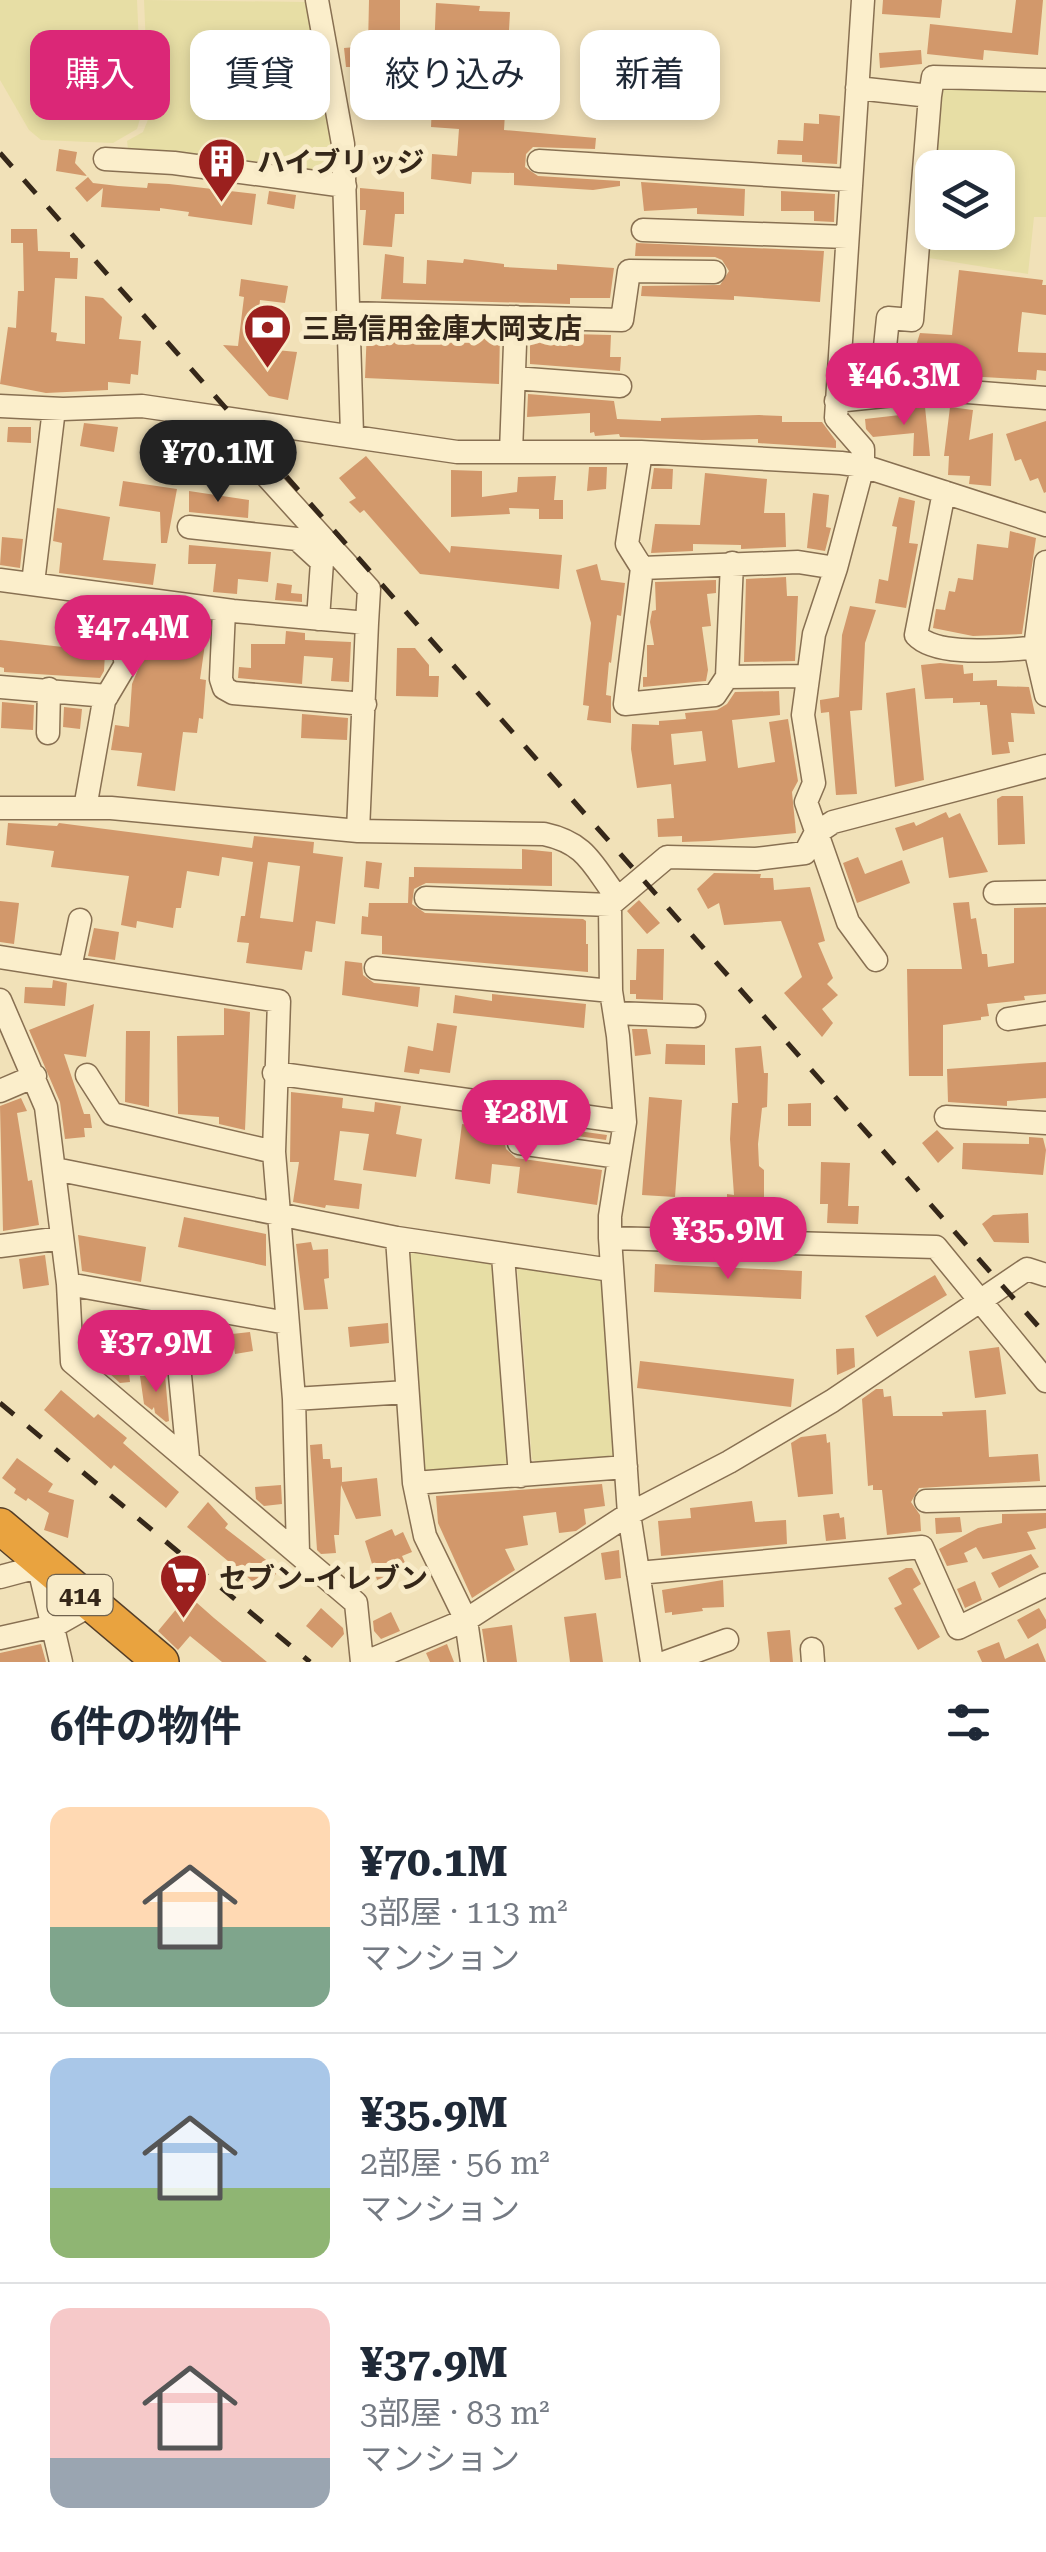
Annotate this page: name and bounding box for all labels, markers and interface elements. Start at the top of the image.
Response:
chip: 購入 [30,30,170,120]
chip: 賃貸 [190,30,330,120]
chip: 絞り込み [350,30,560,120]
chip: 新着 [580,30,720,120]
building icon: ハイブリッジ [196,136,248,204]
place label: ハイブリッジ [257,146,424,179]
map controls [915,150,1015,250]
button: layers [915,150,1015,250]
bank icon: 三島信用金庫大岡支店 [241,302,293,370]
place label: 三島信用金庫大岡支店 [302,312,582,345]
pin: ¥46.3M [823,343,985,428]
text: ¥46.3M [848,356,960,394]
pin: ¥70.1M [137,420,299,505]
text: ¥70.1M [162,433,274,471]
pin: ¥47.4M [52,595,214,680]
text: ¥47.4M [77,608,189,646]
pin: ¥28M [467,1080,585,1165]
text: ¥28M [484,1093,568,1131]
pin: ¥35.9M [647,1197,809,1282]
text: ¥35.9M [672,1210,784,1248]
pin: ¥37.9M [75,1310,237,1395]
text: ¥37.9M [100,1323,212,1361]
supermarket icon: セブン-イレブン [158,1552,210,1620]
place label: セブン-イレブン [219,1562,428,1595]
road number: 414 [48,1575,112,1615]
icon: filters [941,1695,996,1750]
text: 6件の物件 [50,1702,242,1751]
text: ¥70.1M [360,1837,508,1886]
icon: home [130,1847,250,1967]
text: 3部屋 · 113 m² [360,1893,568,1931]
text: マンション [360,1939,520,1977]
text: ¥35.9M [360,2088,508,2137]
icon: home [130,2098,250,2218]
text: 2部屋 · 56 m² [360,2144,550,2182]
text: マンション [360,2190,520,2228]
text: ¥37.9M [360,2338,508,2387]
icon: home [130,2348,250,2468]
text: 3部屋 · 83 m² [360,2394,550,2432]
text: マンション [360,2440,520,2478]

